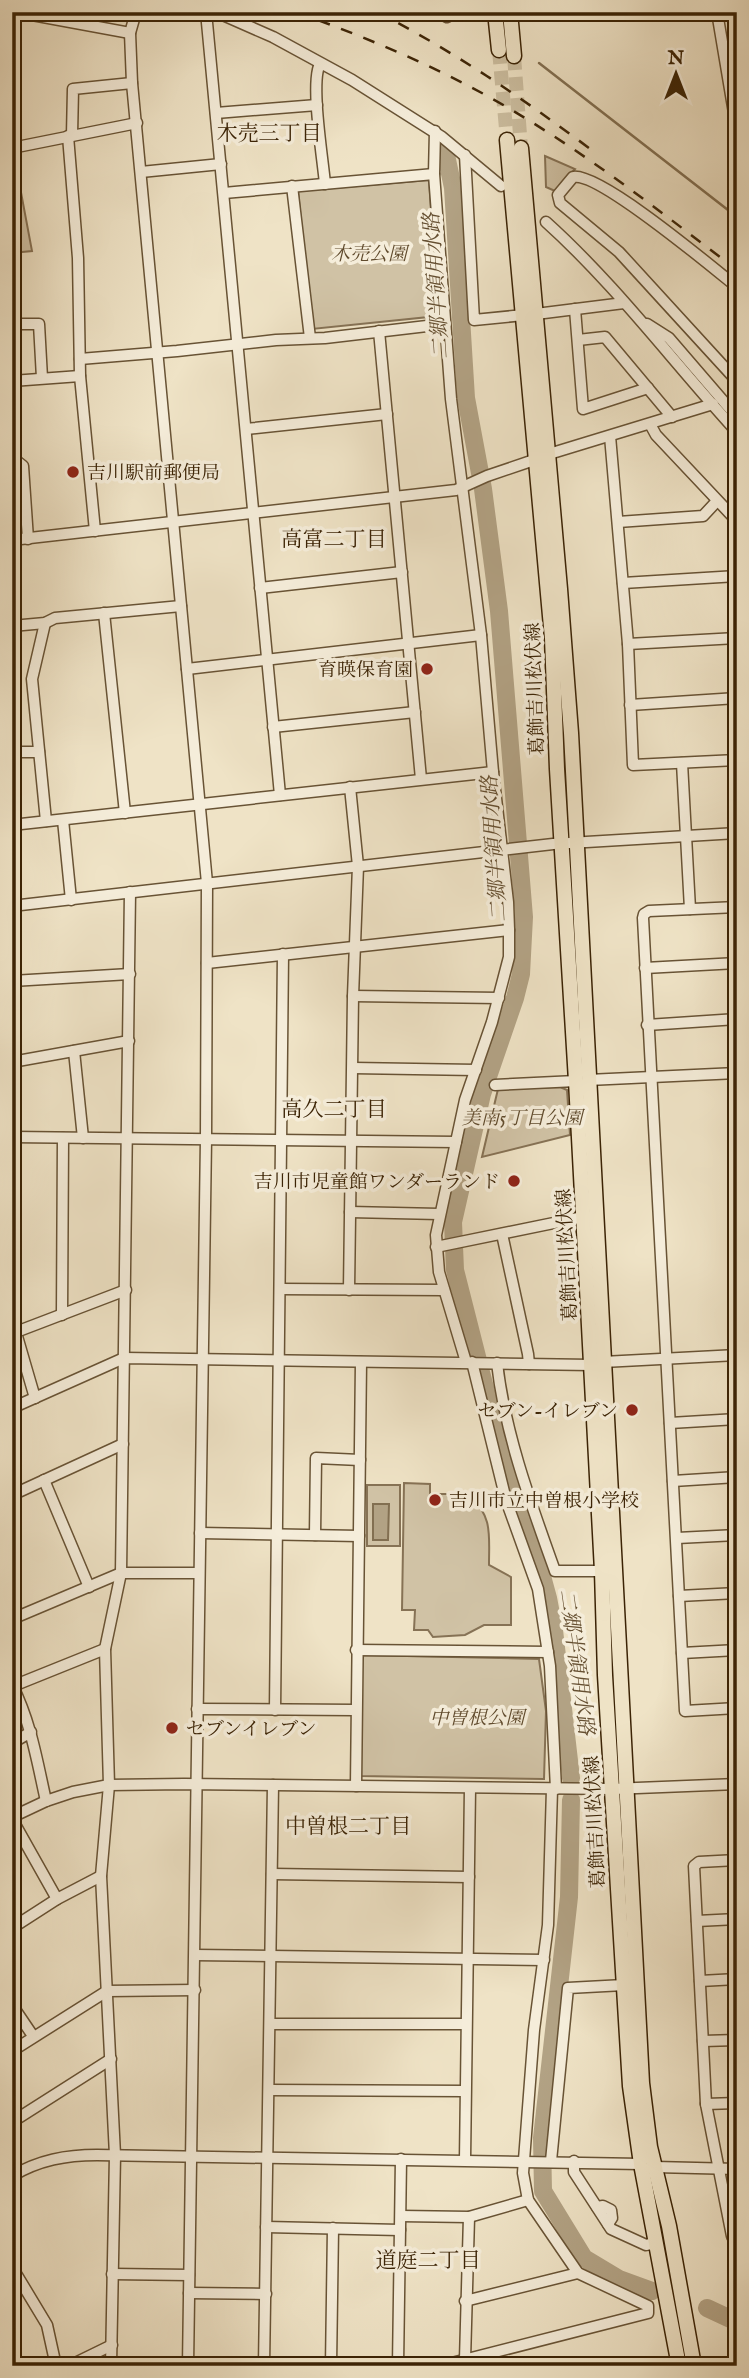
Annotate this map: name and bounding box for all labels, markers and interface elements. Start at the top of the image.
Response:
north arrow [640,38,710,108]
text: N [667,47,685,71]
district label: 木売三丁目 [217,121,322,148]
water label: 二郷半領用水路 [419,210,456,360]
park label: 木売公園 [331,243,410,267]
place label: 吉川駅前郵便局 [87,462,220,486]
marker: 吉川駅前郵便局 [65,464,81,480]
district label: 高富二丁目 [282,527,387,554]
street label: 葛飾吉川松伏線 [522,622,550,756]
place label: 育暎保育園 [318,659,413,683]
marker: 育暎保育園 [419,661,435,677]
water label: 二郷半領用水路 [477,773,514,923]
district label: 高久二丁目 [282,1097,387,1124]
park label: 美南5丁目公園 [462,1107,585,1131]
place label: 吉川市児童館ワンダーランド [254,1171,500,1195]
marker: 吉川市児童館ワンダーランド [506,1173,522,1189]
street label: 葛飾吉川松伏線 [553,1188,583,1322]
place label: セブン-イレブン [478,1400,618,1424]
marker: セブン-イレブン [624,1402,640,1418]
place label: 吉川市立中曽根小学校 [449,1490,639,1514]
marker: 吉川市立中曽根小学校 [427,1492,443,1508]
water label: 二郷半領用水路 [552,1588,599,1739]
park label: 中曽根公園 [429,1707,527,1731]
place label: セブンイレブン [186,1718,317,1742]
marker: セブンイレブン [164,1720,180,1736]
street label: 葛飾吉川松伏線 [581,1755,611,1889]
district label: 中曽根二丁目 [285,1814,411,1841]
district label: 道庭二丁目 [376,2248,481,2275]

